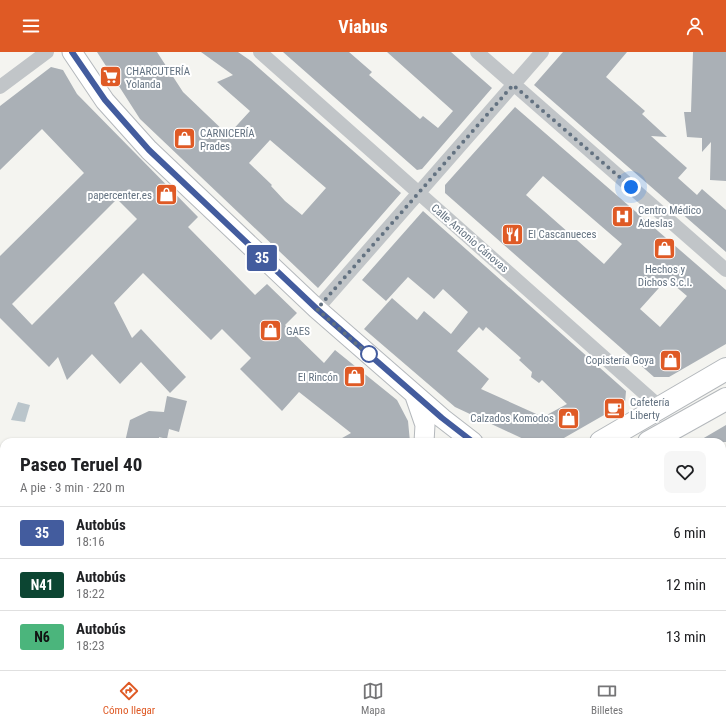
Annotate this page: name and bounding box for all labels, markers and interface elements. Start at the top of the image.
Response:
icon: menu [20,15,42,37]
icon: person [684,15,706,37]
text: Viabus [338,16,388,37]
supermarket icon: CHARCUTERÍA Yolanda [97,64,123,90]
place label: CHARCUTERÍA Yolanda [126,65,191,91]
shop icon: CARNICERÍA Prades [171,126,197,152]
place label: CARNICERÍA Prades [200,127,255,153]
your location [621,177,641,197]
shop icon: papercenter.es [154,182,180,208]
place label: papercenter.es [88,189,152,202]
street label: Calle Antonio Cánovas [429,201,511,275]
hospital icon: Centro Médico Adeslas [609,203,635,229]
place label: Centro Médico Adeslas [638,204,702,230]
restaurant icon: El Cascanueces [499,221,525,247]
place label: El Cascanueces [528,228,596,241]
shop icon: Hechos y Dichos S.c.l. [652,236,678,262]
line badge: 35 [244,245,280,271]
text: 35 [255,250,269,266]
place label: Hechos y Dichos S.c.l. [638,263,692,289]
shop icon: GAES [258,318,284,344]
place label: GAES [286,325,310,338]
unlabelled marker [360,345,378,363]
shop icon: Copistería Goya [657,347,683,373]
place label: Copistería Goya [585,354,654,367]
shop icon: El Rincón [341,364,367,390]
place label: El Rincón [298,371,338,384]
cafe icon: Cafetería Liberty [601,395,627,421]
place label: Cafetería Liberty [630,396,670,422]
shop icon: Calzados Komodos [556,405,582,431]
place label: Calzados Komodos [470,412,554,425]
button: heart [664,451,706,493]
text: Paseo Teruel 40 [20,453,142,476]
text: A pie · 3 min · 220 m [20,480,125,495]
text: Autobús [76,516,126,534]
text: 6 min [673,524,706,542]
text: 35 [35,525,49,541]
text: 18:16 [76,534,105,549]
text: Autobús [76,568,126,586]
text: 12 min [666,576,706,594]
text: N41 [31,577,53,593]
text: 18:22 [76,586,105,601]
text: Autobús [76,620,126,638]
text: 13 min [666,628,706,646]
text: N6 [34,629,50,645]
text: 18:23 [76,638,105,653]
tab: Cómo llegar [103,680,155,717]
tab: Mapa [361,680,385,717]
tab: Billetes [591,680,623,717]

